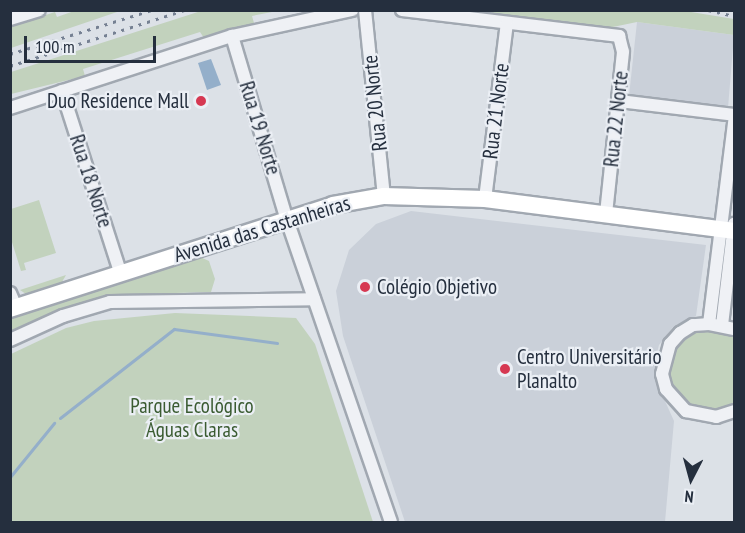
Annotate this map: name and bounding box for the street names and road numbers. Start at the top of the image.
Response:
street label: Rua 20 Norte [357,54,393,152]
street label: Rua 21 Norte [478,62,514,160]
street label: Rua 22 Norte [598,70,634,168]
street label: Rua 19 Norte [234,78,286,178]
street label: Rua 18 Norte [64,131,118,231]
street label: Avenida das Castanheiras [171,190,353,268]

